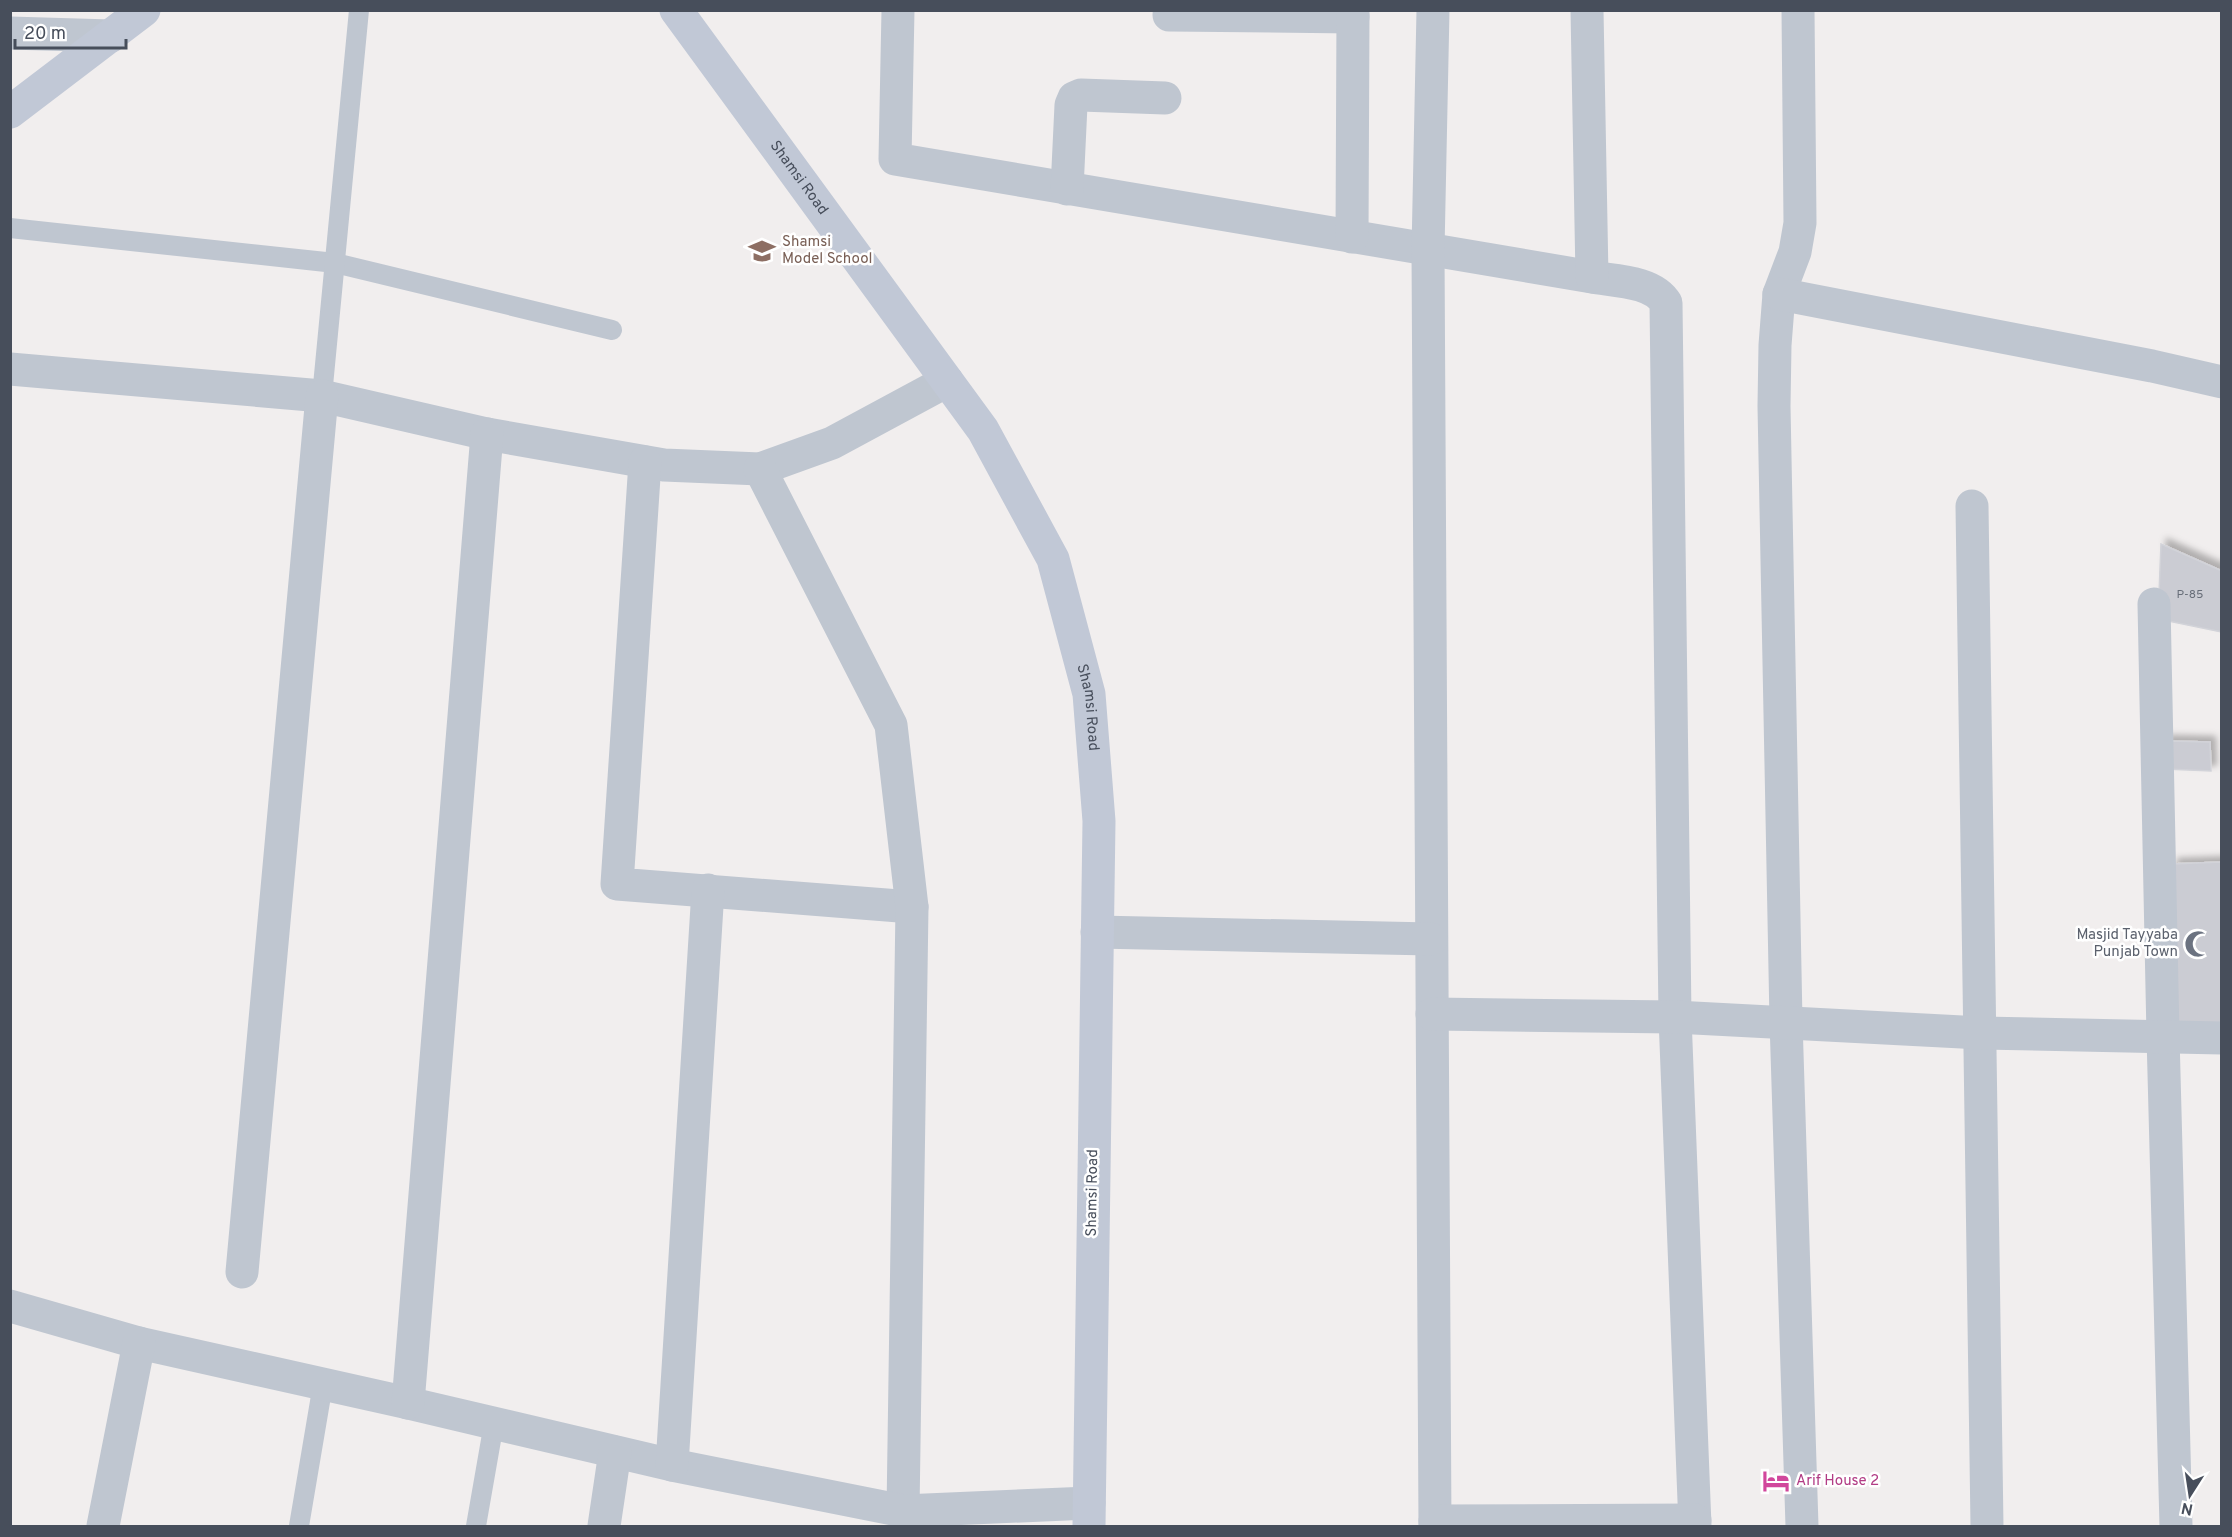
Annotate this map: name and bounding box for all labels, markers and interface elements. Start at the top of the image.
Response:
scale bar [15,12,126,50]
text: 20 m [24,23,66,46]
street label: Shamsi Road [765,137,832,219]
place label: Shamsi Model School [782,233,872,269]
school or university icon: Shamsi Model School [747,236,777,266]
house number: P-85 [2176,587,2204,603]
street label: Shamsi Road [1072,662,1103,752]
place label: Masjid Tayyaba Punjab Town [2076,926,2178,962]
mosque icon: Masjid Tayyaba Punjab Town [2183,929,2213,959]
street label: Shamsi Road [1083,1149,1103,1237]
north arrow [2160,1465,2220,1525]
hotel icon: Arif House 2 [1761,1466,1791,1496]
place label: Arif House 2 [1796,1472,1879,1491]
text: N [2180,1497,2195,1519]

